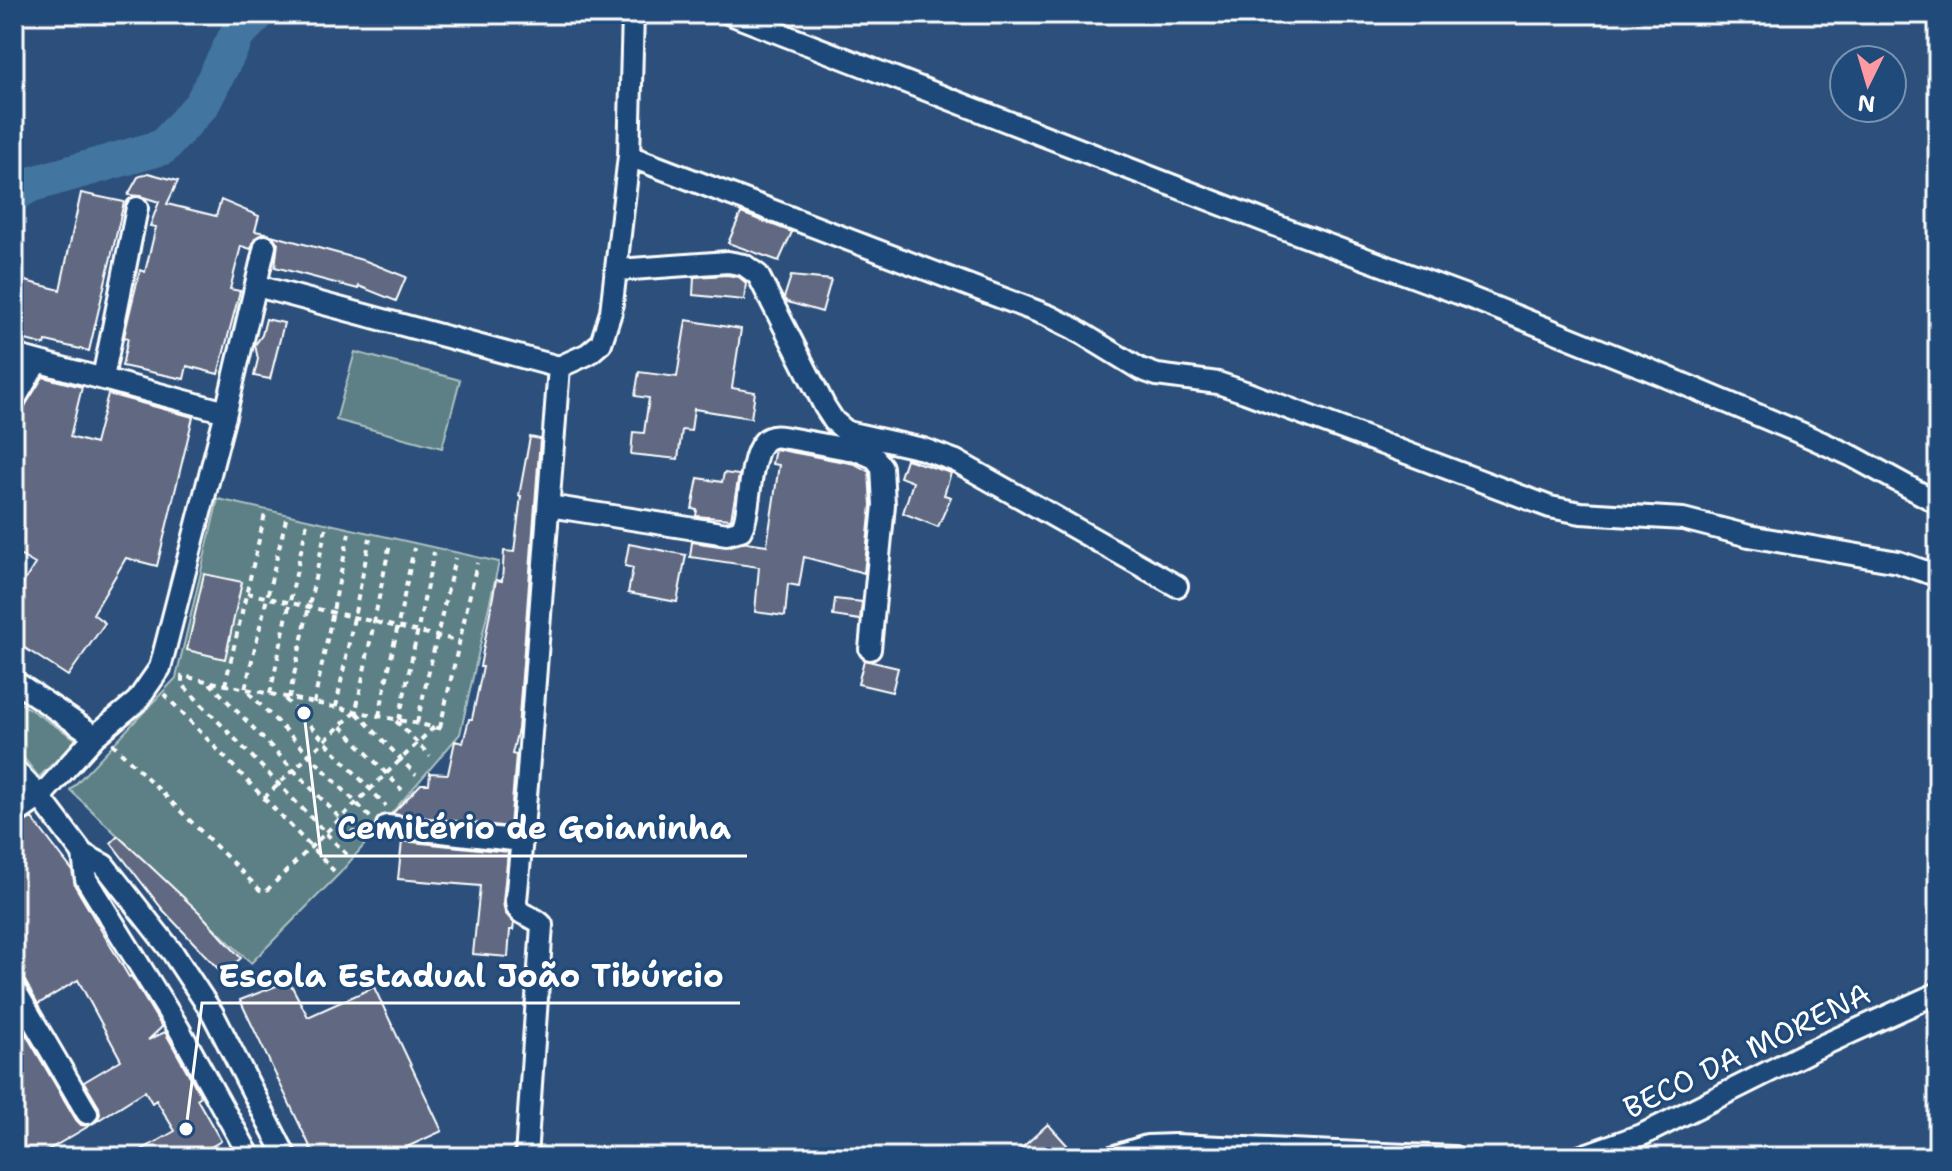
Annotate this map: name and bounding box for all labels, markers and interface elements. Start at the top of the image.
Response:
north arrow [1828,44,1908,124]
text: N [1856,88,1876,119]
callout: Cemitério de Goianinha [321,800,747,856]
text: Cemitério de Goianinha [337,806,731,849]
callout: Escola Estadual João Tibúrcio [202,947,740,1003]
text: Escola Estadual João Tibúrcio [218,954,724,997]
street label: BECO DA MORENA [1616,973,1877,1128]

